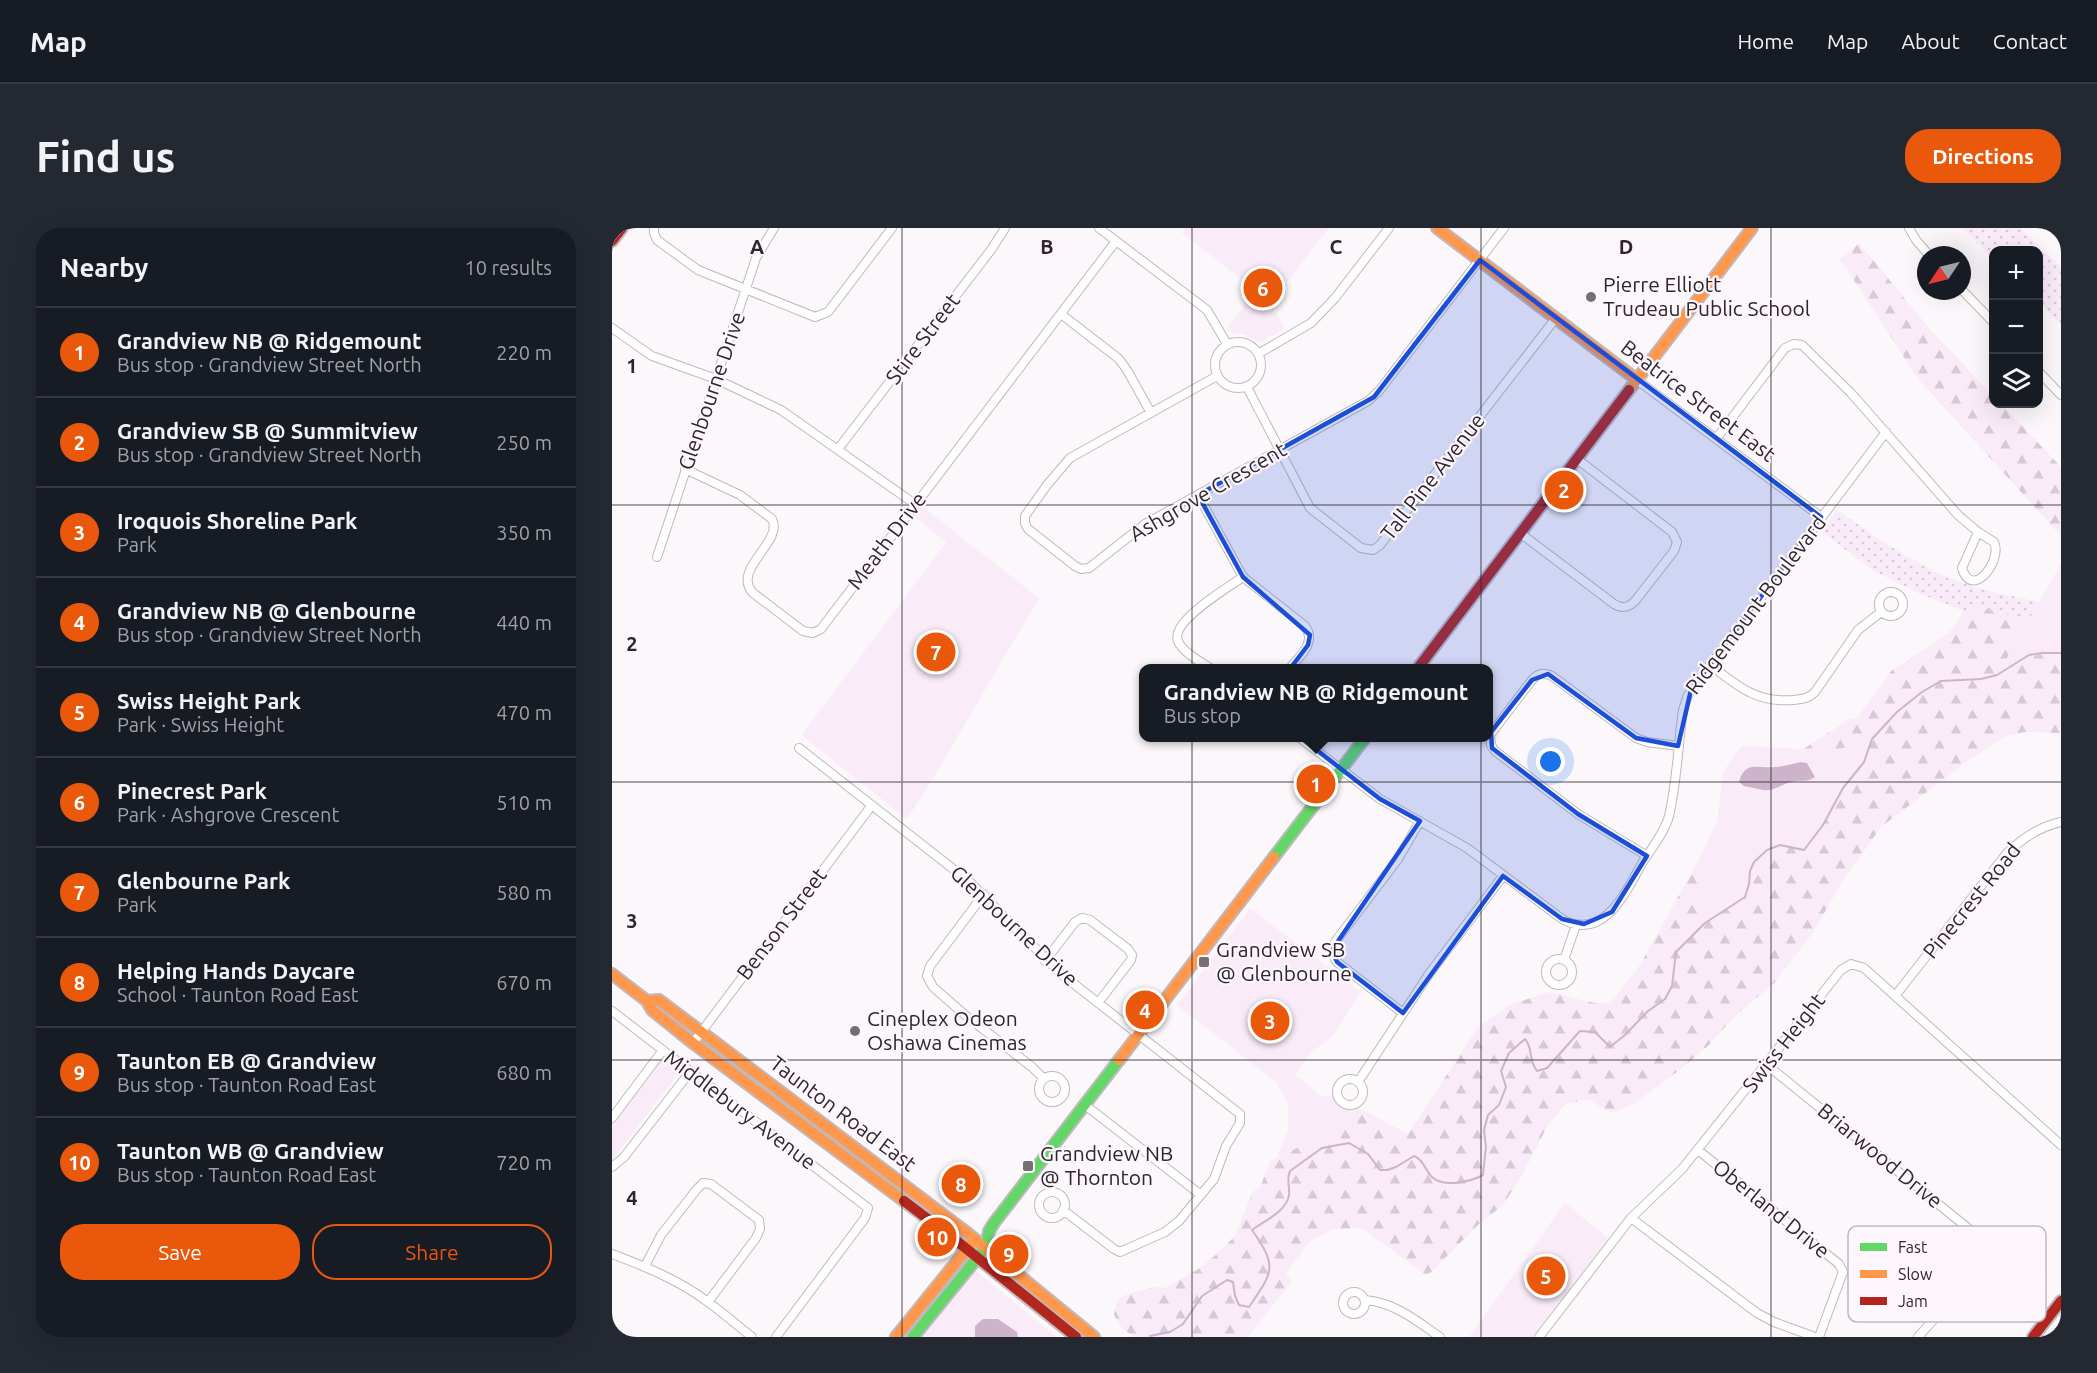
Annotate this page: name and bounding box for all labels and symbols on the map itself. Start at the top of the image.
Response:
text: A [750,235,764,258]
text: B [1040,235,1054,258]
text: C [1330,235,1343,258]
text: D [1619,235,1633,258]
north arrow [1917,246,1971,300]
pin: 6 [1244,266,1282,310]
place label: Pierre Elliott Trudeau Public School [1603,272,1810,320]
street label: Stire Street [880,288,964,388]
marker: Pierre Elliott Trudeau Public School [1584,290,1598,304]
street label: Glenbourne Drive [673,308,749,473]
street label: Beatrice Street East [1617,334,1780,466]
text: 1 [626,354,638,377]
street label: Tall Pine Avenue [1375,408,1489,545]
street label: Ashgrove Crescent [1125,437,1290,546]
pin: 2 [1544,468,1584,512]
street label: Meath Drive [842,487,930,594]
street label: Ridgemount Boulevard [1680,510,1830,698]
pin: 7 [916,630,956,674]
text: 2 [626,632,638,655]
your location [1536,747,1565,776]
pin: 1 [1296,762,1336,806]
street label: Pinecrest Road [1917,838,2025,963]
street label: Glenbourne Drive [946,860,1083,991]
street label: Benson Street [731,863,831,984]
text: 3 [626,909,638,932]
place label: Grandview SB @ Glenbourne [1216,937,1352,985]
marker: Grandview SB @ Glenbourne [1197,955,1211,969]
pin: 4 [1126,988,1164,1032]
street label: Swiss Height [1737,988,1829,1097]
pin: 3 [1250,998,1290,1044]
place label: Cineplex Odeon Oshawa Cinemas [867,1006,1027,1054]
marker: Cineplex Odeon Oshawa Cinemas [848,1024,862,1038]
street label: Middlebury Avenue [660,1044,821,1174]
street label: Taunton Road East [766,1051,921,1176]
street label: Briarwood Drive [1814,1098,1948,1213]
place label: Grandview NB @ Thornton [1040,1141,1173,1189]
street label: Oberland Drive [1708,1154,1835,1263]
marker: Grandview NB @ Thornton [1021,1159,1035,1173]
pin: 8 [942,1162,980,1206]
text: 4 [626,1186,638,1209]
pin: 10 [918,1214,956,1260]
legend [1848,1226,2046,1322]
pin: 9 [990,1232,1028,1276]
text: Fast [1898,1238,1928,1256]
pin: 5 [1526,1254,1566,1298]
text: Slow [1898,1265,1933,1283]
text: Jam [1898,1292,1928,1310]

